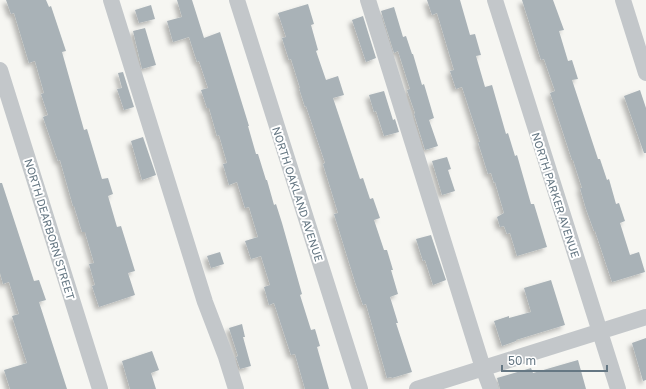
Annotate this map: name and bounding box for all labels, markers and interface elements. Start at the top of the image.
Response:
street label: NORTH OAKLAND AVENUE [270,125,326,263]
street label: NORTH PARKER AVENUE [530,131,583,260]
street label: NORTH DEARBORN STREET [22,157,78,301]
scale bar [502,347,607,373]
text: 50 m [508,353,536,368]

